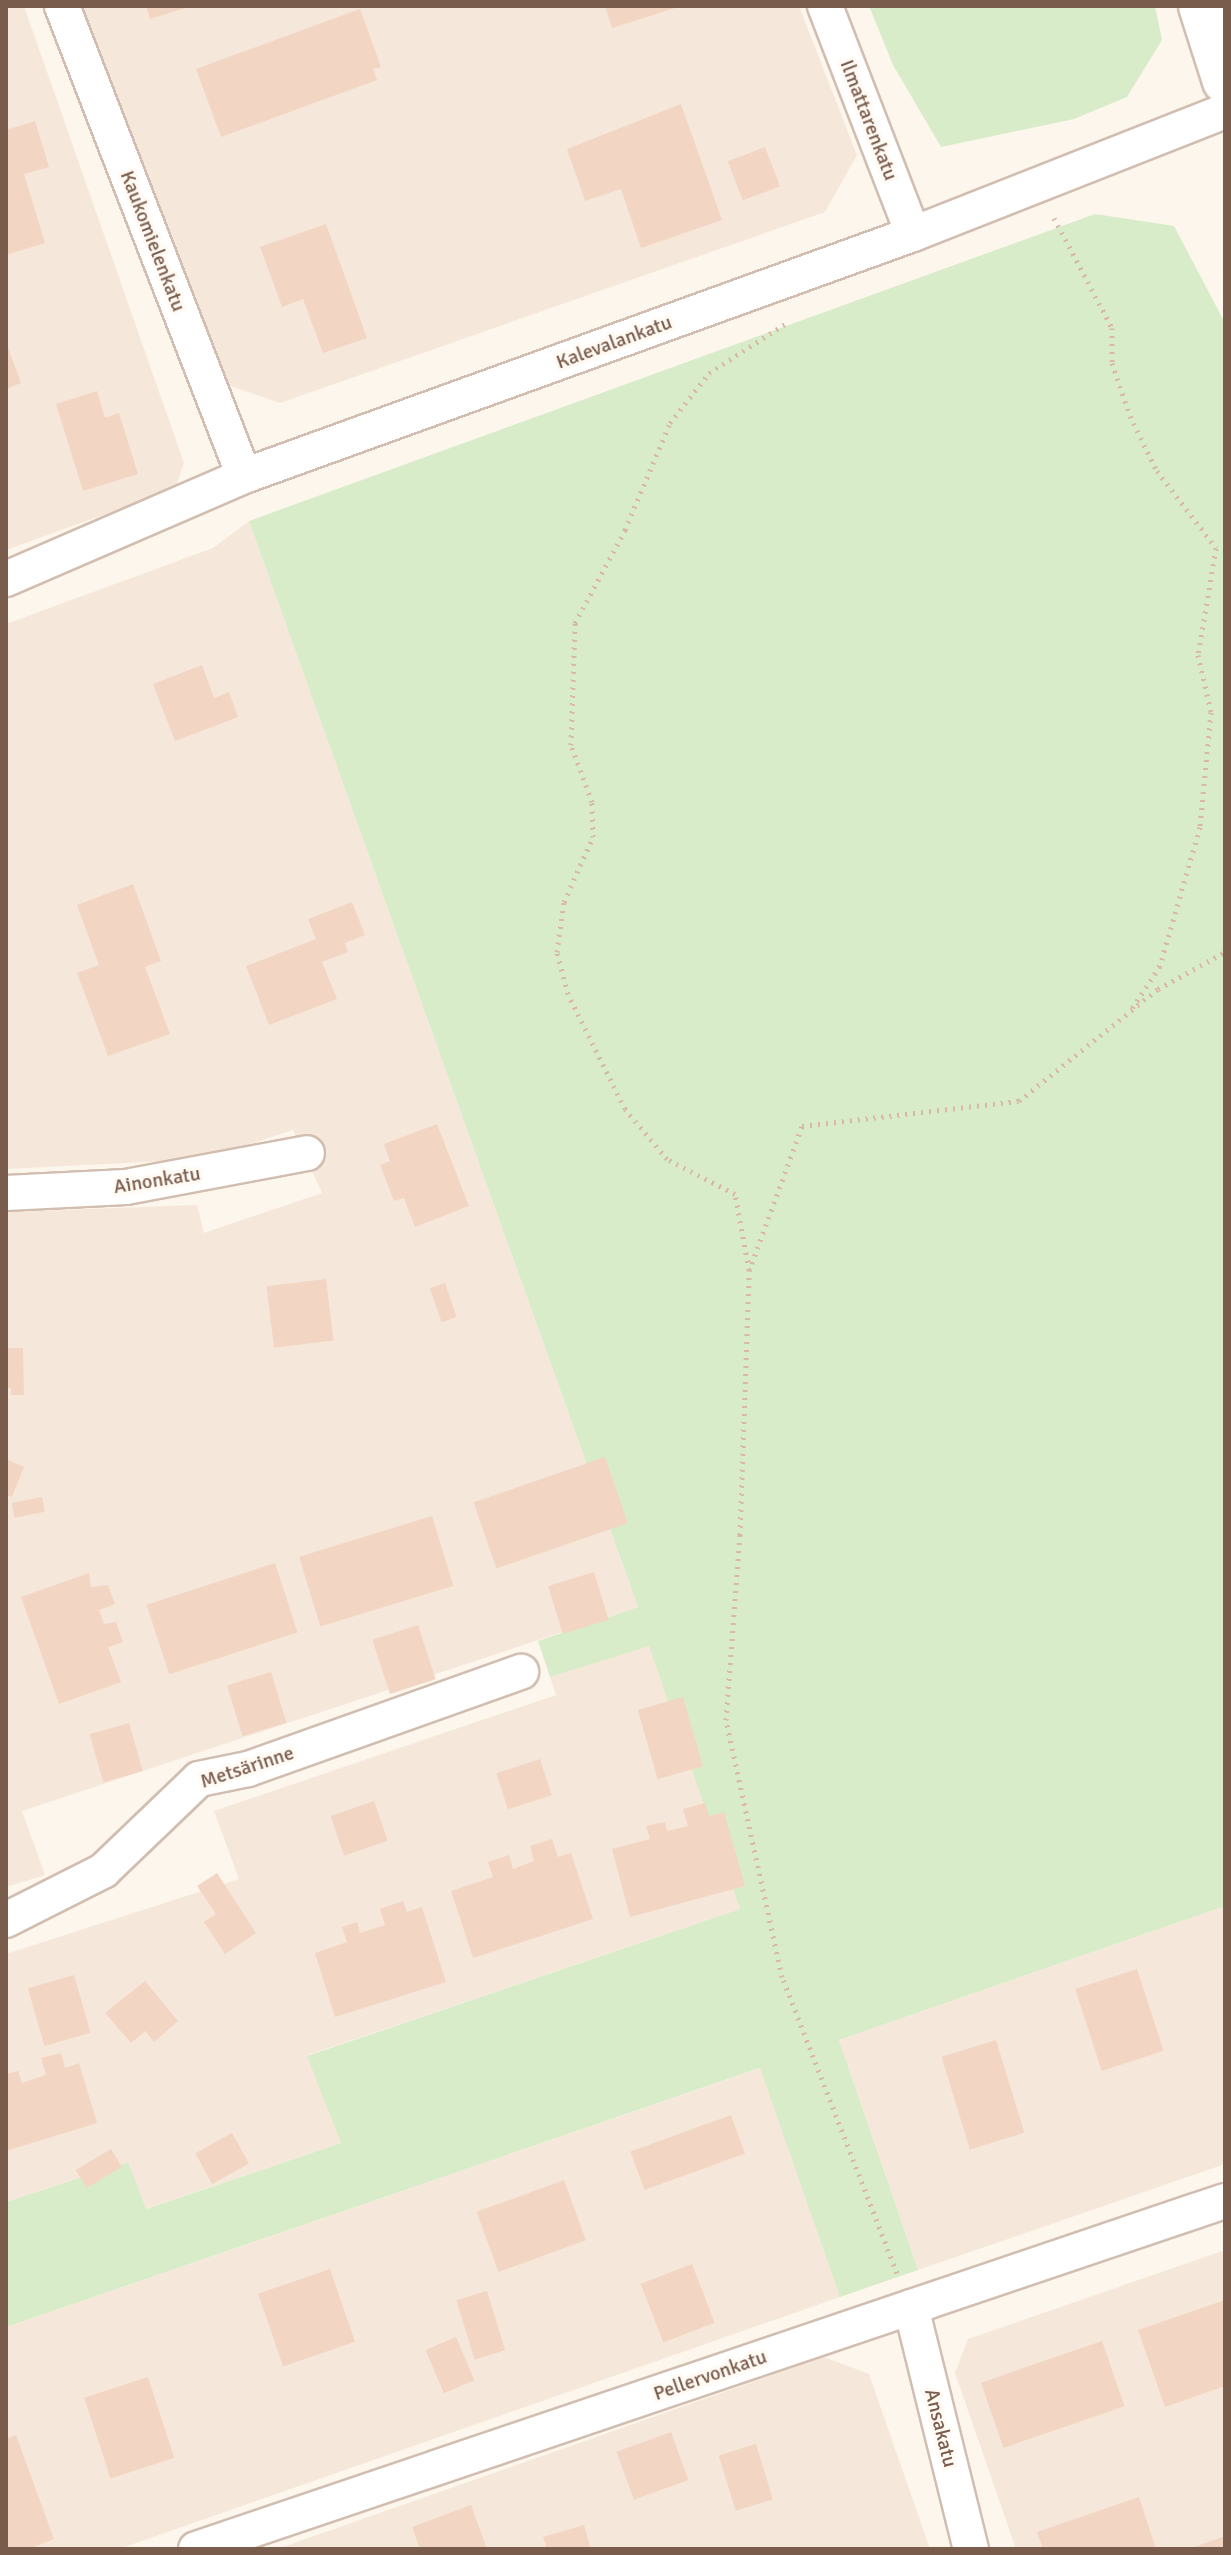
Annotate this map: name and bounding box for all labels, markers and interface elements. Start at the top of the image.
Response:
street label: Ilmattarenkatu [835,56,903,184]
street label: Kaukomielenkatu [115,167,191,315]
street label: Kalevalankatu [553,310,675,374]
street label: Ainonkatu [112,1161,202,1199]
street label: Metsärinne [197,1741,297,1793]
street label: Pellervonkatu [650,2344,770,2406]
street label: Ansakatu [920,2386,962,2470]

